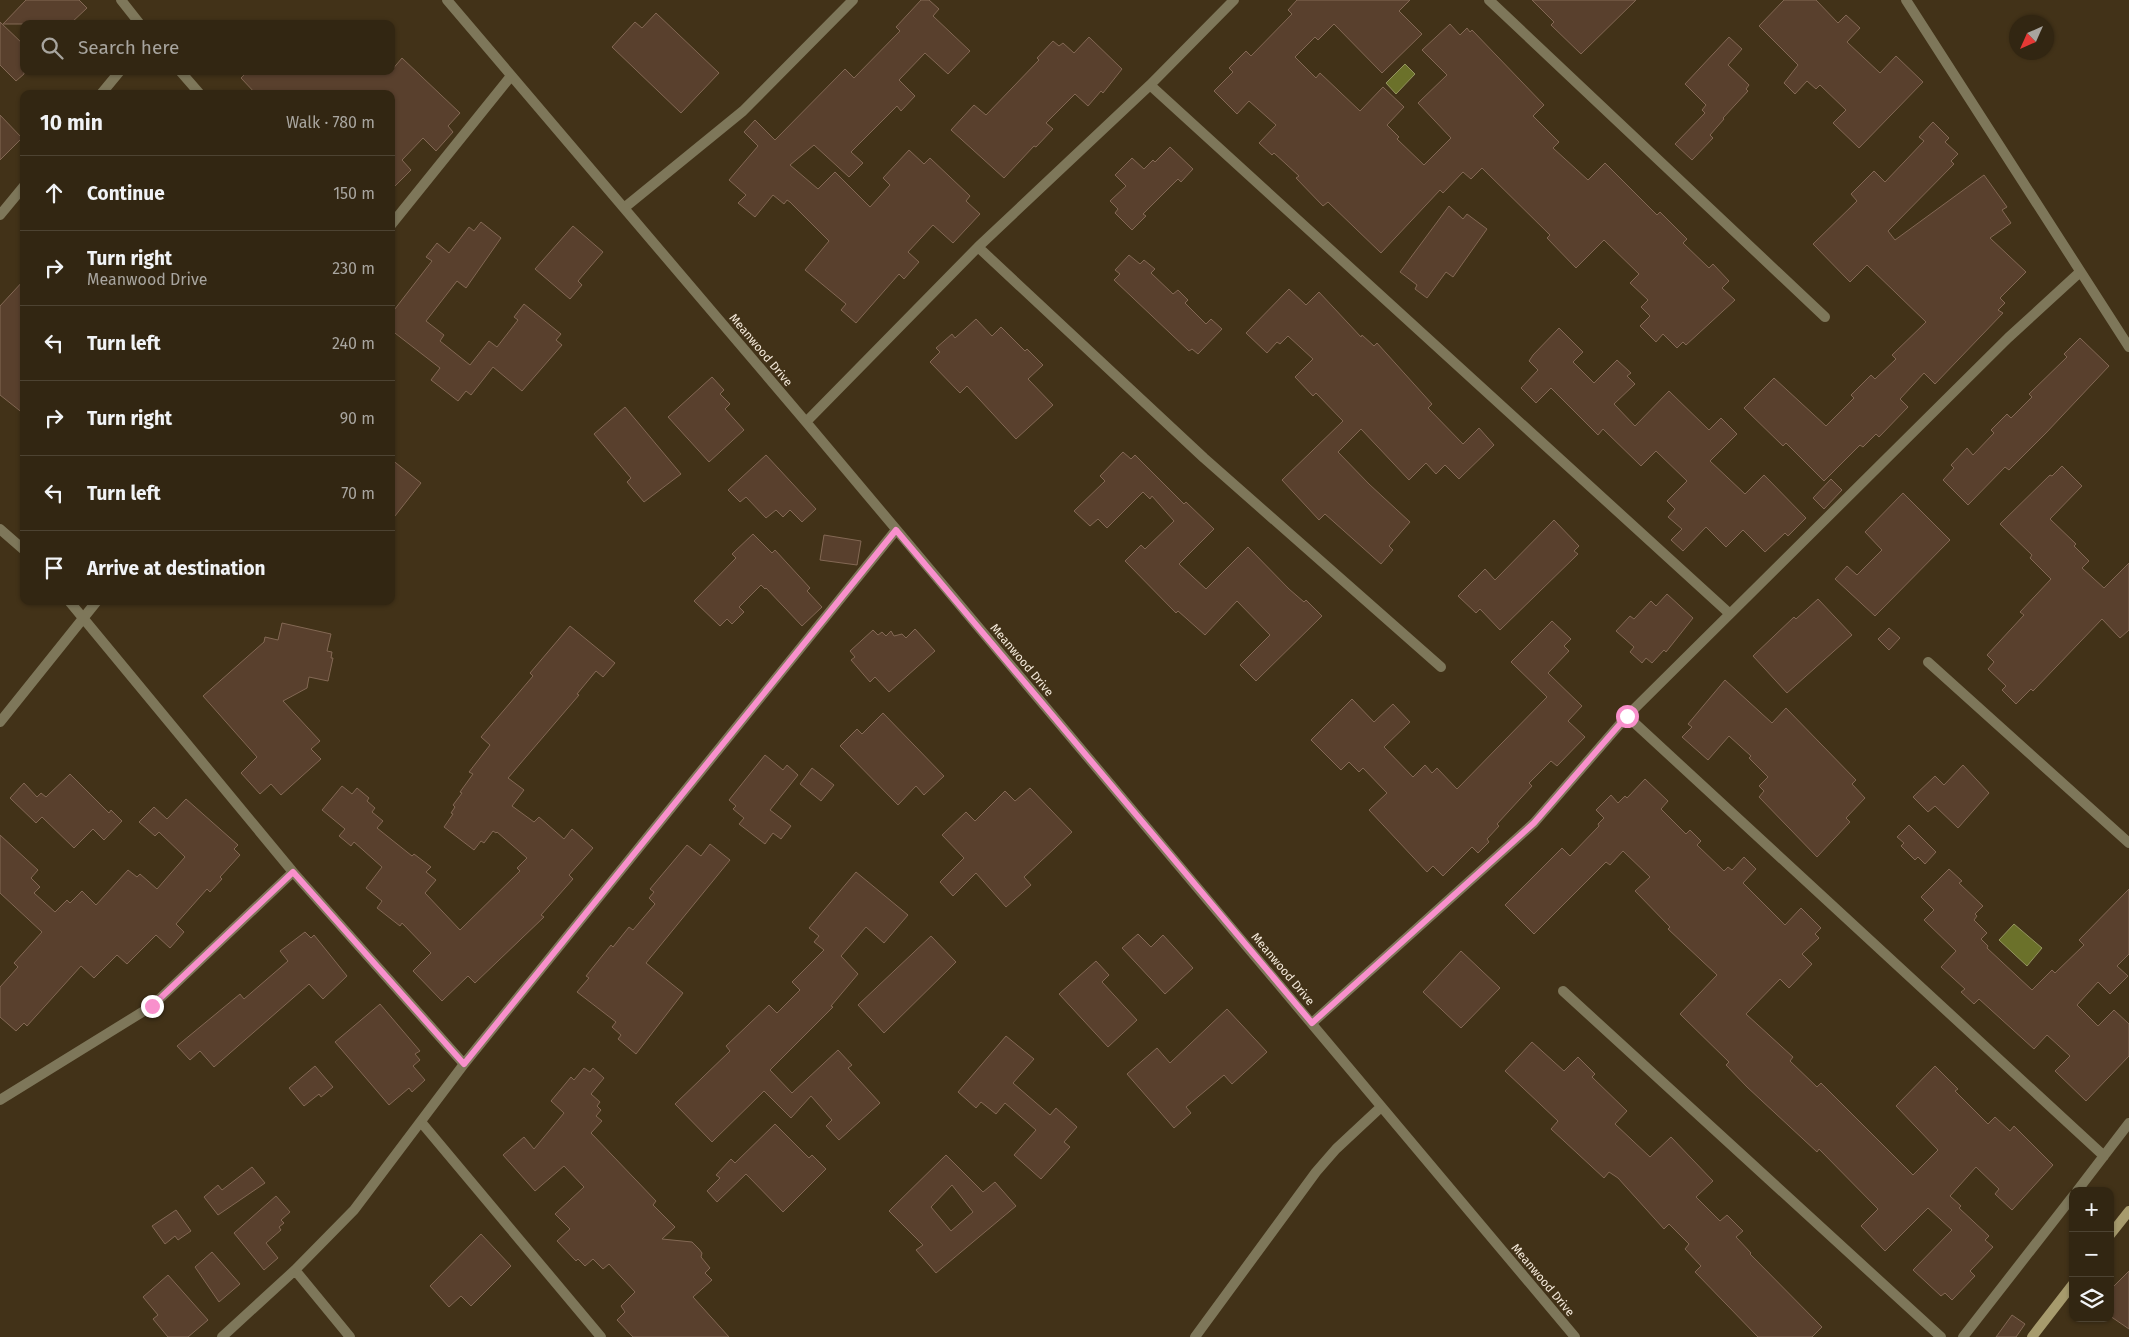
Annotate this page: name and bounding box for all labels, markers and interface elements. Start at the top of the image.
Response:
north arrow [2009,15,2054,60]
search box [20,20,395,75]
icon: search [38,34,66,62]
text: Search here [78,36,179,59]
text: 10 min [40,110,103,136]
text: Walk · 780 m [286,113,375,132]
icon: ahead [40,179,68,207]
text: Continue [87,182,165,205]
text: 150 m [333,184,375,203]
text: Turn right [87,247,172,270]
icon: right [40,254,68,282]
text: 230 m [332,259,375,278]
text: Meanwood Drive [87,270,208,289]
street label: Meanwood Drive [727,311,795,389]
icon: left [40,329,68,357]
text: Turn left [87,332,161,355]
text: 240 m [332,334,375,353]
icon: right [40,404,68,432]
text: Turn right [87,407,172,430]
text: 90 m [340,409,375,428]
icon: left [40,479,68,507]
text: Turn left [87,482,161,505]
text: 70 m [341,484,375,503]
icon: arrive [40,554,68,582]
text: Arrive at destination [87,557,266,580]
street label: Meanwood Drive [988,621,1056,699]
route start [1616,705,1639,728]
street label: Meanwood Drive [1249,930,1317,1008]
route end [141,995,164,1018]
map controls [2069,1187,2114,1322]
button: + [2069,1187,2114,1232]
button: − [2069,1232,2114,1277]
street label: Meanwood Drive [1509,1241,1577,1319]
button: layers [2069,1277,2114,1322]

